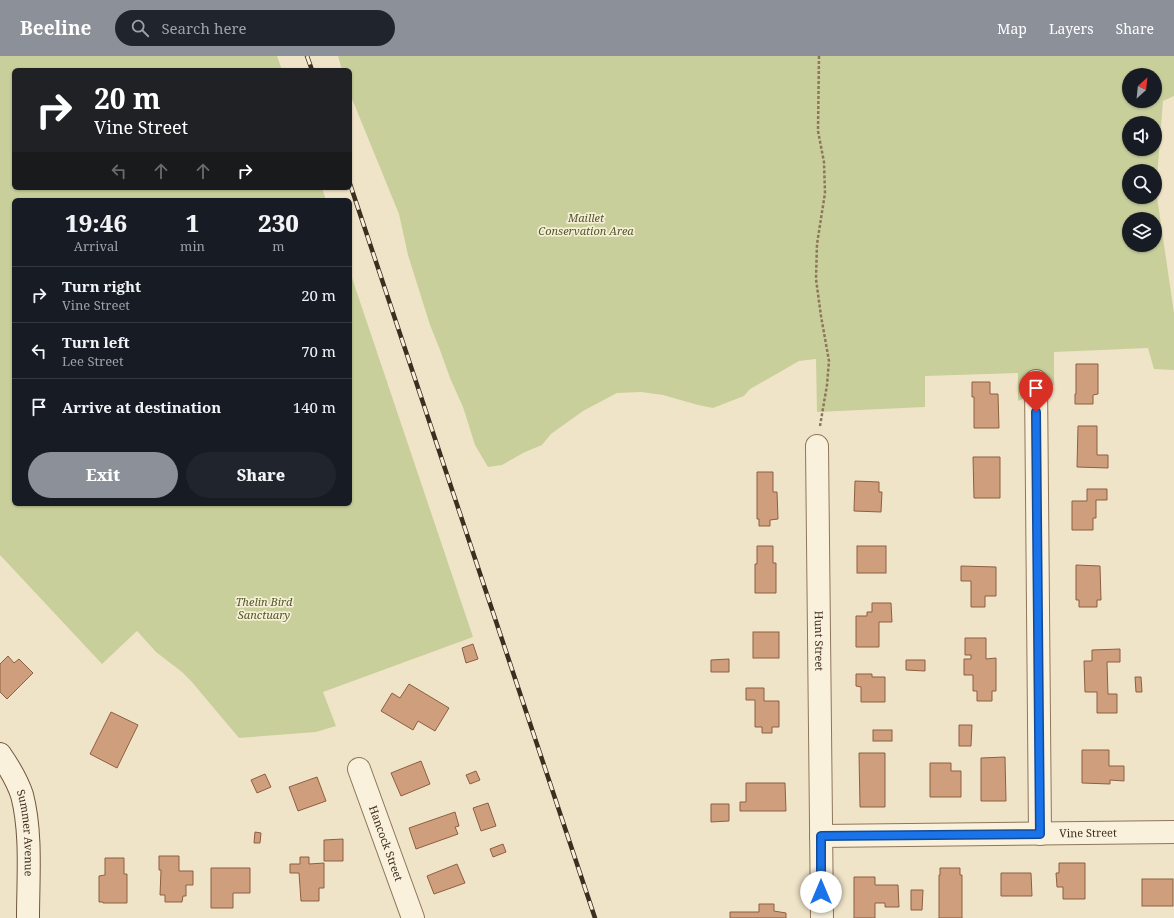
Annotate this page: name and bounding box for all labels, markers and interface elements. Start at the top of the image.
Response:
search box [115,10,395,46]
text: Beeline [20,15,91,41]
icon: search [129,17,151,39]
text: Search here [161,18,247,38]
text: Map [997,19,1027,38]
text: Layers [1049,19,1094,38]
text: Share [1116,19,1154,38]
north arrow [1122,68,1162,108]
map controls [1122,68,1162,252]
text: 20 m [94,79,161,117]
icon: right [28,84,80,136]
text: Vine Street [94,115,188,139]
button: sound [1122,116,1162,156]
icon: left [108,160,130,182]
icon: ahead [150,160,172,182]
icon: ahead [192,160,214,182]
icon: right [234,160,256,182]
button: search [1122,164,1162,204]
text: 19:46 [65,206,127,239]
text: 1 [186,206,199,239]
text: 230 [258,206,299,239]
park label: Maillet Conservation Area [538,210,634,238]
button: layers [1122,212,1162,252]
text: Arrival [74,237,118,255]
text: min [180,237,205,255]
text: m [272,237,285,255]
text: Turn right [62,276,141,296]
icon: right [28,284,50,306]
text: 20 m [301,285,336,305]
text: Vine Street [62,296,130,314]
text: Turn left [62,332,130,352]
icon: left [28,340,50,362]
text: 70 m [301,341,336,361]
text: Lee Street [62,352,124,370]
pin [1019,371,1053,412]
icon: arrive [1025,377,1047,399]
icon: arrive [28,396,50,418]
text: Arrive at destination [62,397,221,417]
text: 140 m [293,397,336,417]
button: Exit [28,452,178,498]
button: Share [186,452,336,498]
park label: Thelin Bird Sanctuary [236,594,293,622]
street label: Hunt Street [812,611,827,671]
street label: Summer Avenue [14,787,37,877]
street label: Hancock Street [366,803,407,883]
street label: Vine Street [1059,825,1117,840]
position arrow [800,871,842,913]

